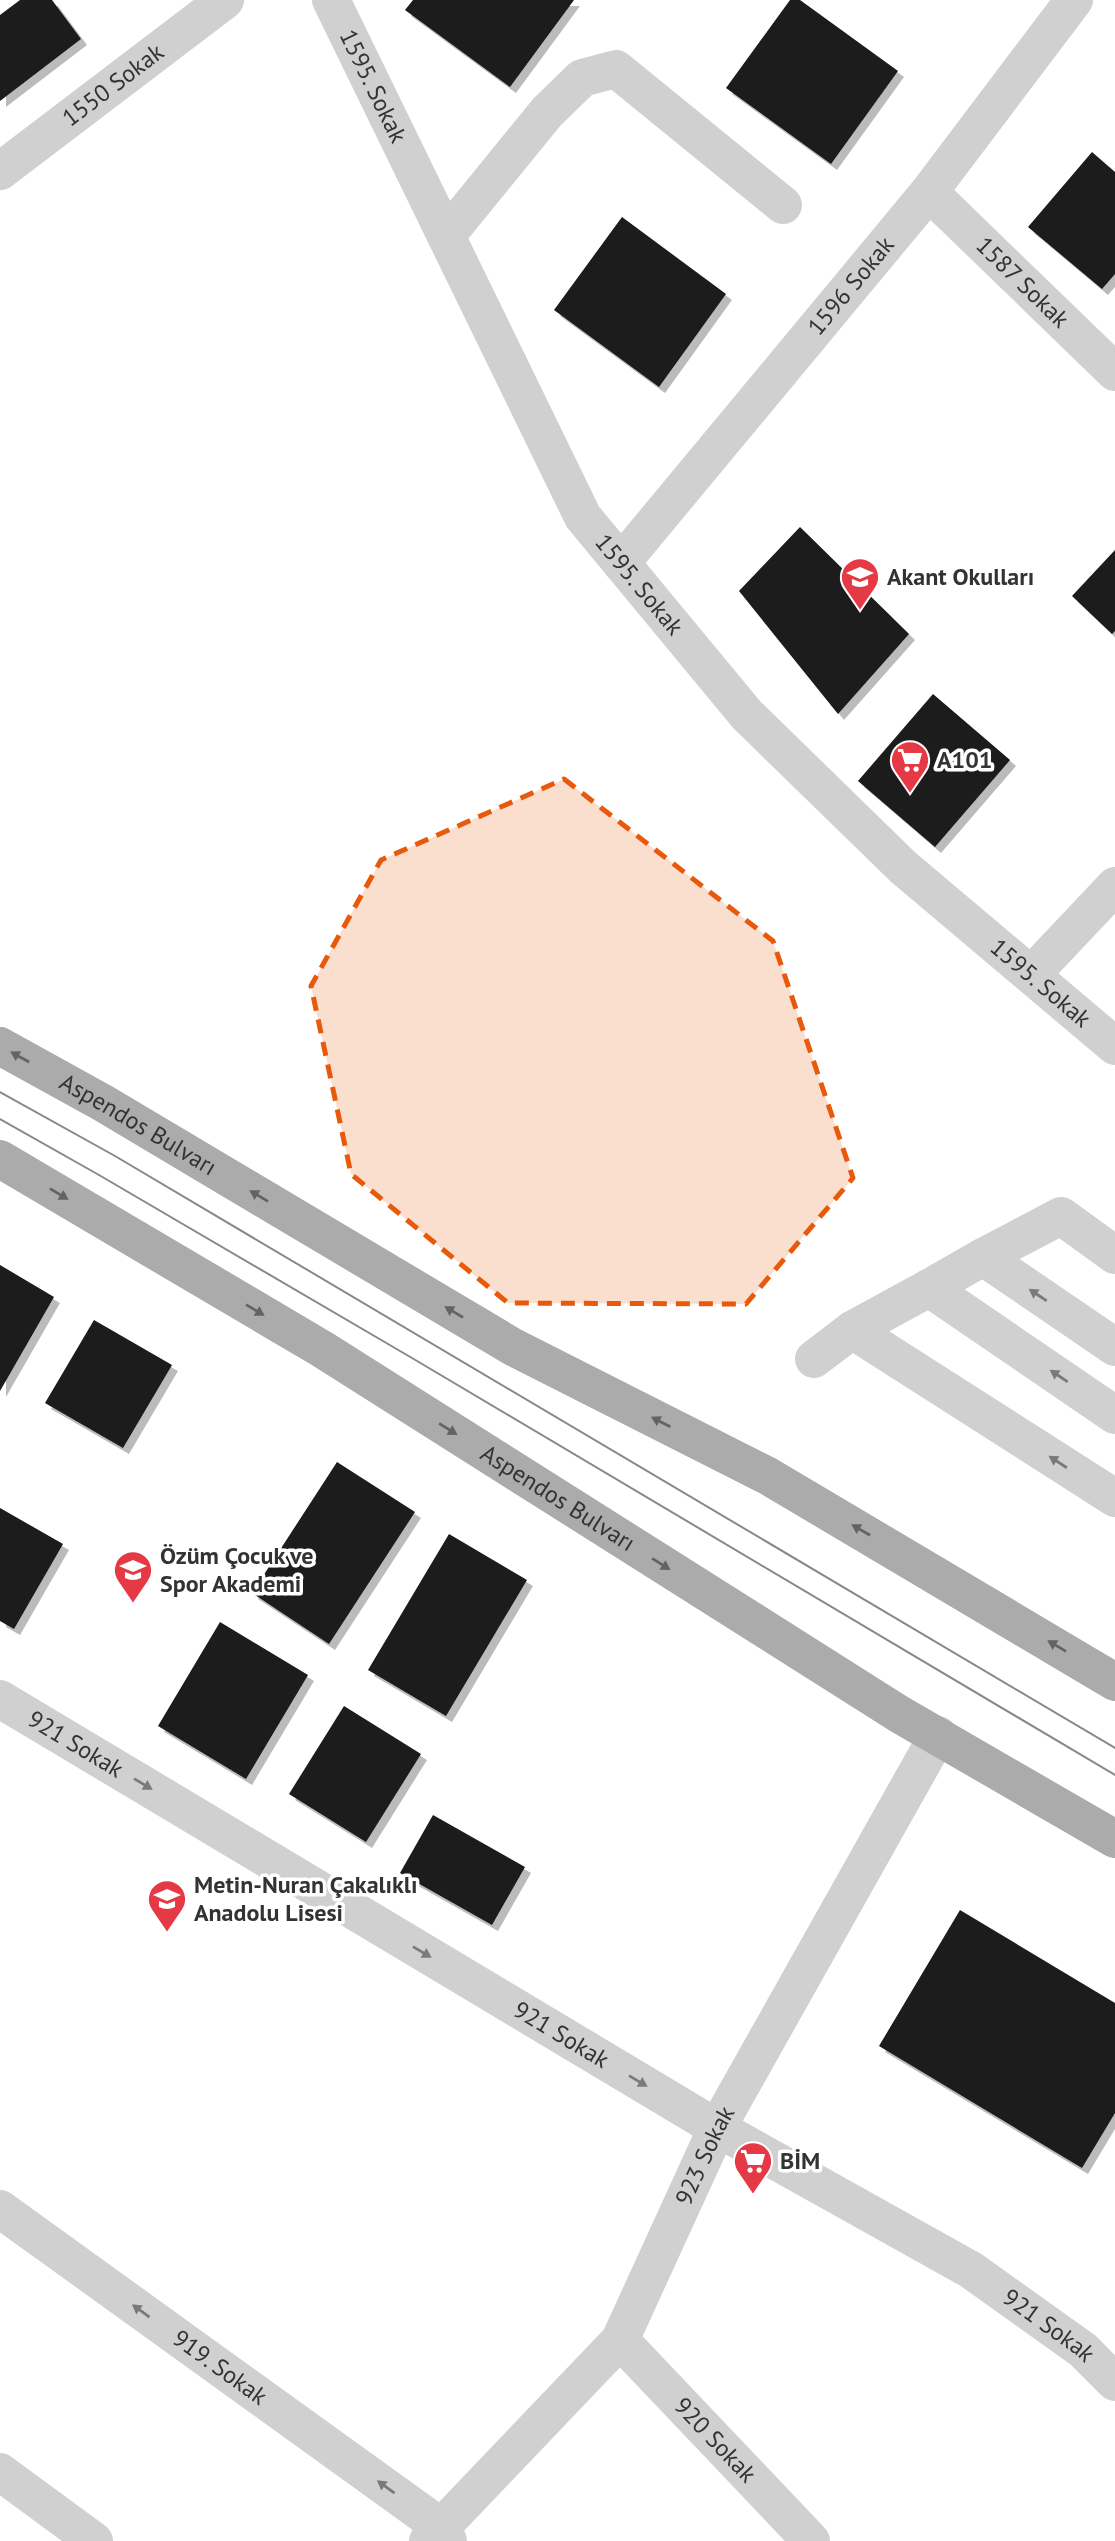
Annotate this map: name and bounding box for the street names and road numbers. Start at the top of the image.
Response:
street label: 1595. Sokak [333,24,415,148]
street label: 1550 Sokak [56,36,170,133]
street label: 1596 Sokak [801,230,901,341]
street label: 1587 Sokak [970,230,1076,335]
street label: 1595. Sokak [588,527,691,642]
street label: 1595. Sokak [984,931,1098,1034]
street label: Aspendos Bulvarı [54,1066,223,1182]
street label: Aspendos Bulvarı [475,1437,641,1558]
street label: 921 Sokak [22,1703,130,1785]
street label: 921 Sokak [508,1994,615,2075]
street label: 923 Sokak [668,2100,742,2210]
street label: 921 Sokak [997,2282,1102,2369]
street label: 919. Sokak [167,2323,274,2412]
street label: 920 Sokak [668,2391,764,2489]

